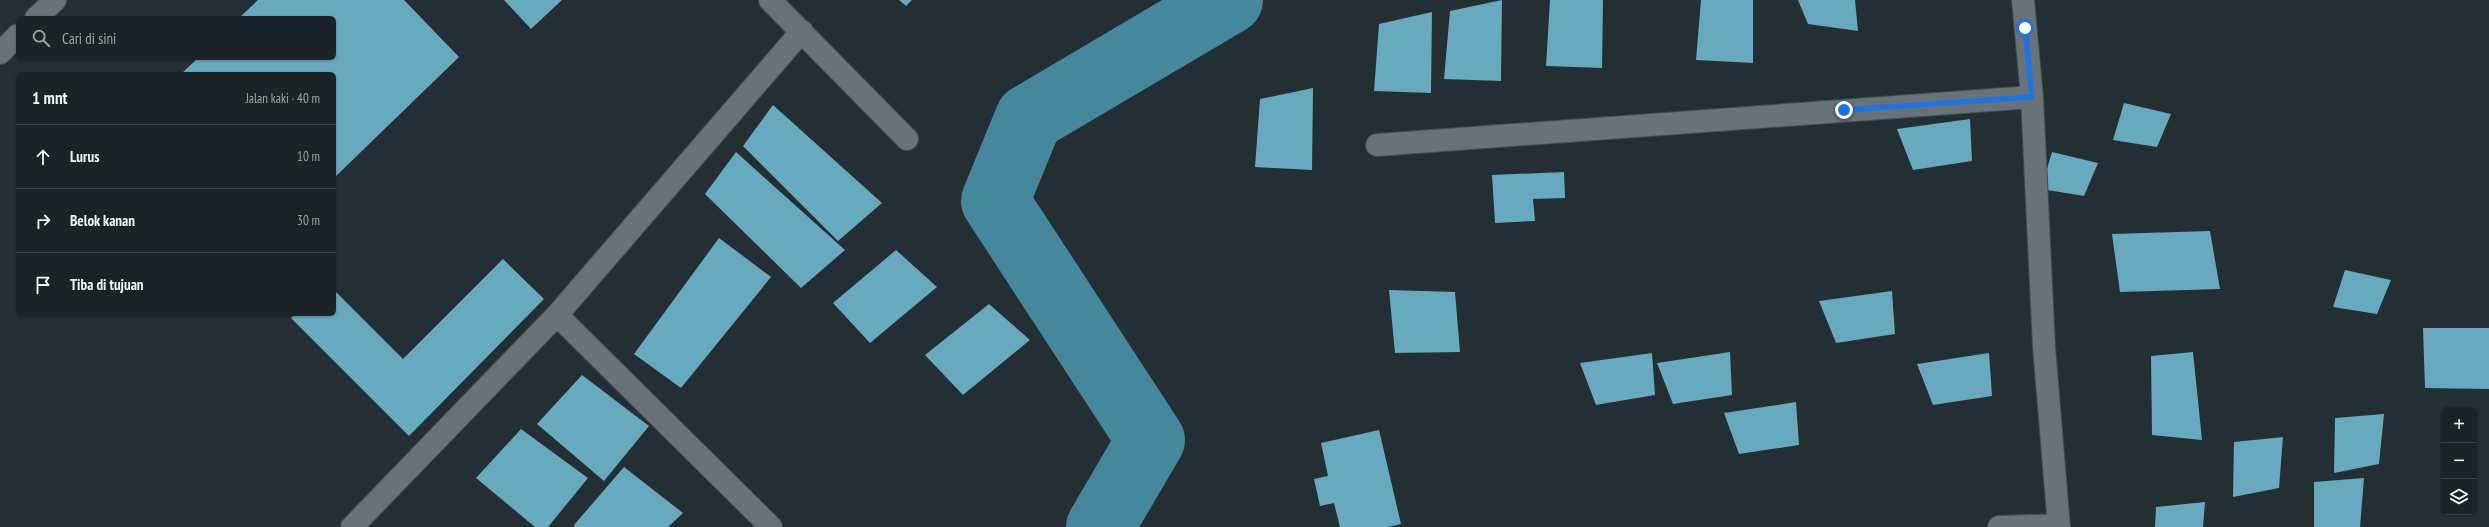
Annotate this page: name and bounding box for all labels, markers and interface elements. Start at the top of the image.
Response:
search box [16,16,336,60]
route start [2016,19,2034,37]
icon: search [30,27,52,49]
text: Cari di sini [62,29,116,48]
text: 1 mnt [32,87,67,109]
text: Jalan kaki · 40 m [246,90,320,107]
route end [1835,101,1853,119]
icon: ahead [32,146,54,168]
text: Lurus [70,147,99,166]
text: 10 m [297,148,320,165]
icon: right [32,210,54,232]
text: Belok kanan [70,211,135,230]
text: 30 m [297,212,320,229]
icon: arrive [32,274,54,296]
text: Tiba di tujuan [70,275,144,294]
map controls [2441,407,2477,515]
button: + [2441,407,2477,443]
button: − [2441,443,2477,479]
button: layers [2441,479,2477,515]

